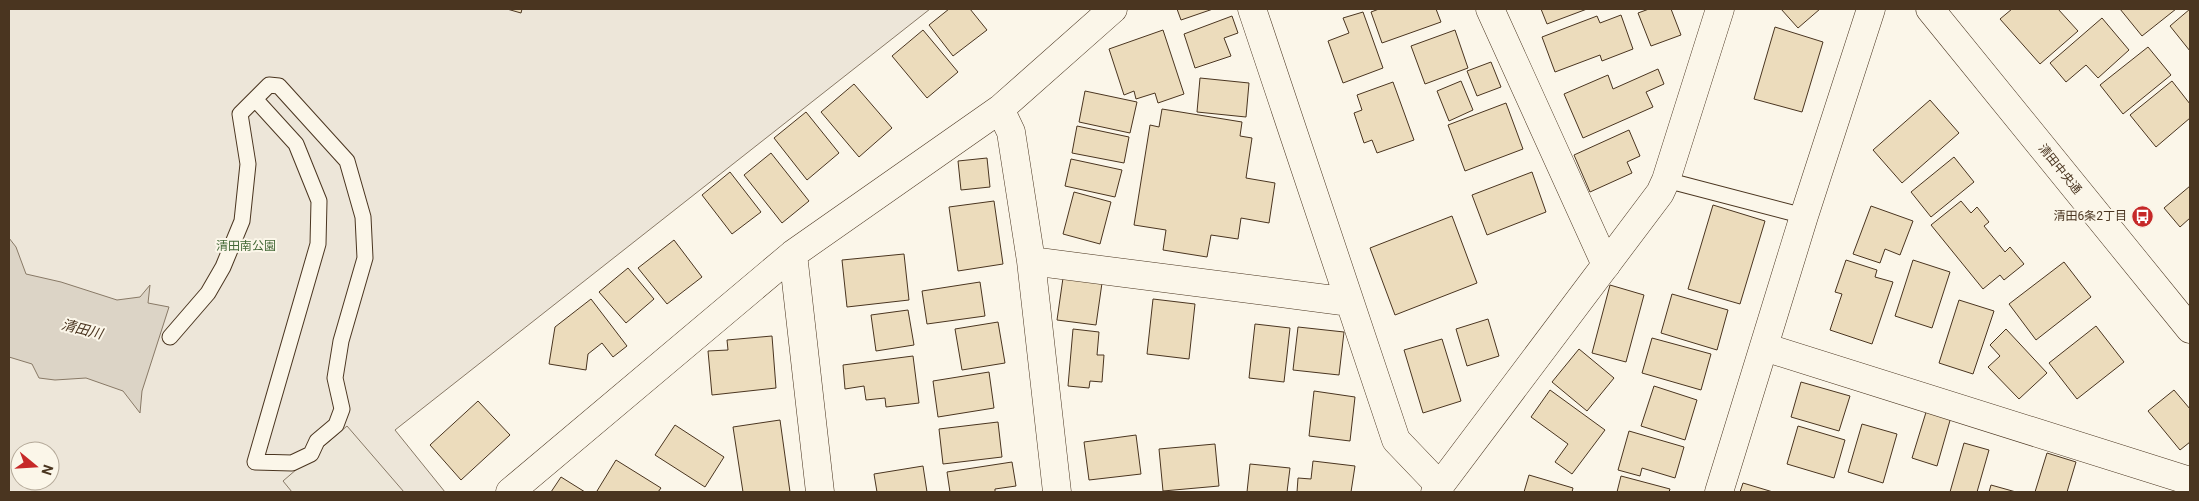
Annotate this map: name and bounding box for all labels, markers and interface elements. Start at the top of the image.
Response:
street label: 清田中央通 [2036,141,2084,197]
bus stop icon: 清田6条2丁目 [2131,204,2155,228]
place label: 清田6条2丁目 [2054,209,2127,223]
park label: 清田南公園 [216,239,276,253]
water label: 清田川 [60,316,106,342]
north arrow [10,441,60,491]
text: N [38,463,57,477]

